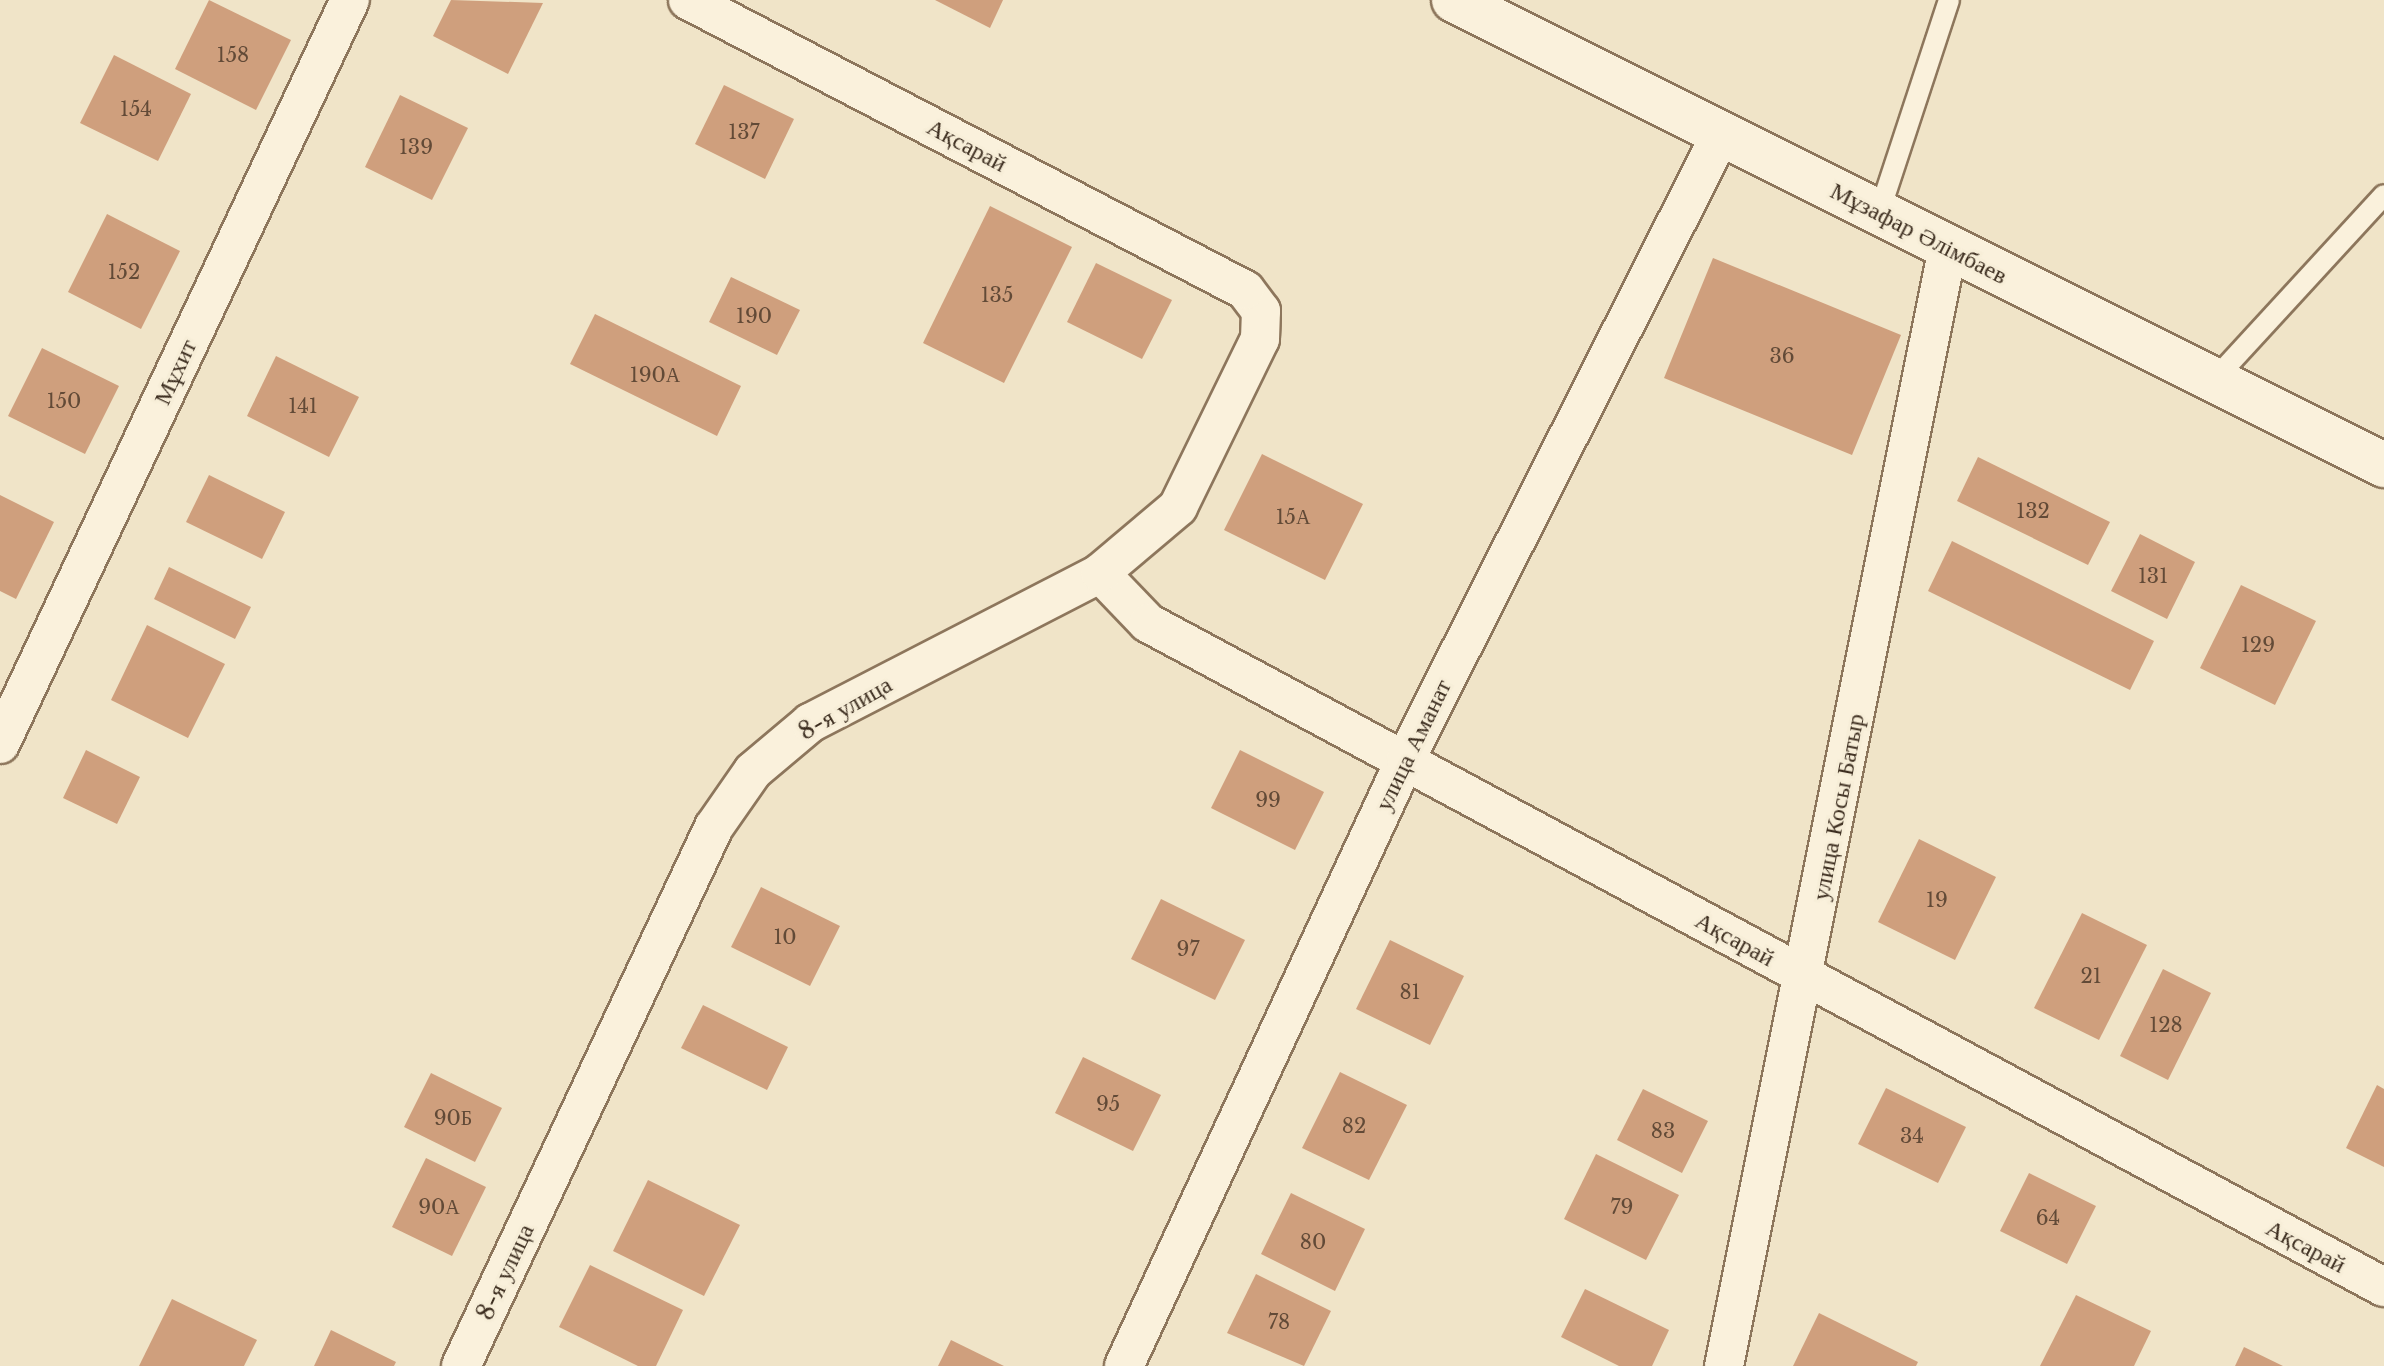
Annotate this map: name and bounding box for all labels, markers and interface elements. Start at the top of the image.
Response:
house number: 158 [217,43,249,67]
house number: 154 [120,97,152,121]
street label: Ақсарай [922,112,1012,178]
house number: 137 [728,120,760,144]
house number: 139 [399,135,433,159]
street label: Мұзафар Әлімбаев [1826,176,2012,290]
house number: 152 [108,260,140,284]
house number: 135 [981,283,1013,307]
house number: 190 [736,304,772,328]
street label: Мұхит [147,335,203,409]
house number: 36 [1769,344,1795,368]
house number: 190А [630,363,680,387]
house number: 150 [47,389,81,413]
house number: 141 [288,394,318,418]
house number: 132 [2016,499,2050,523]
house number: 15А [1276,505,1310,529]
house number: 131 [2138,564,2168,588]
house number: 129 [2241,633,2275,657]
street label: 8-я улица [793,670,897,746]
street label: улица Аманат [1369,675,1457,815]
street label: улица Косы Батыр [1806,711,1870,903]
house number: 99 [1255,788,1281,812]
house number: 19 [1926,888,1948,912]
street label: Ақсарай [1690,906,1780,972]
house number: 10 [773,925,797,949]
house number: 97 [1177,937,1199,961]
house number: 21 [2080,964,2102,988]
house number: 81 [1399,980,1421,1004]
house number: 128 [2149,1013,2183,1037]
house number: 95 [1096,1092,1120,1116]
house number: 90Б [434,1106,472,1130]
house number: 82 [1342,1114,1366,1138]
house number: 83 [1651,1119,1675,1143]
house number: 34 [1900,1124,1924,1148]
house number: 90А [418,1195,460,1219]
house number: 79 [1611,1195,1633,1219]
house number: 64 [2036,1206,2060,1230]
street label: Ақсарай [2261,1213,2351,1279]
street label: 8-я улица [470,1219,540,1325]
house number: 80 [1300,1230,1326,1254]
house number: 78 [1268,1310,1290,1334]

